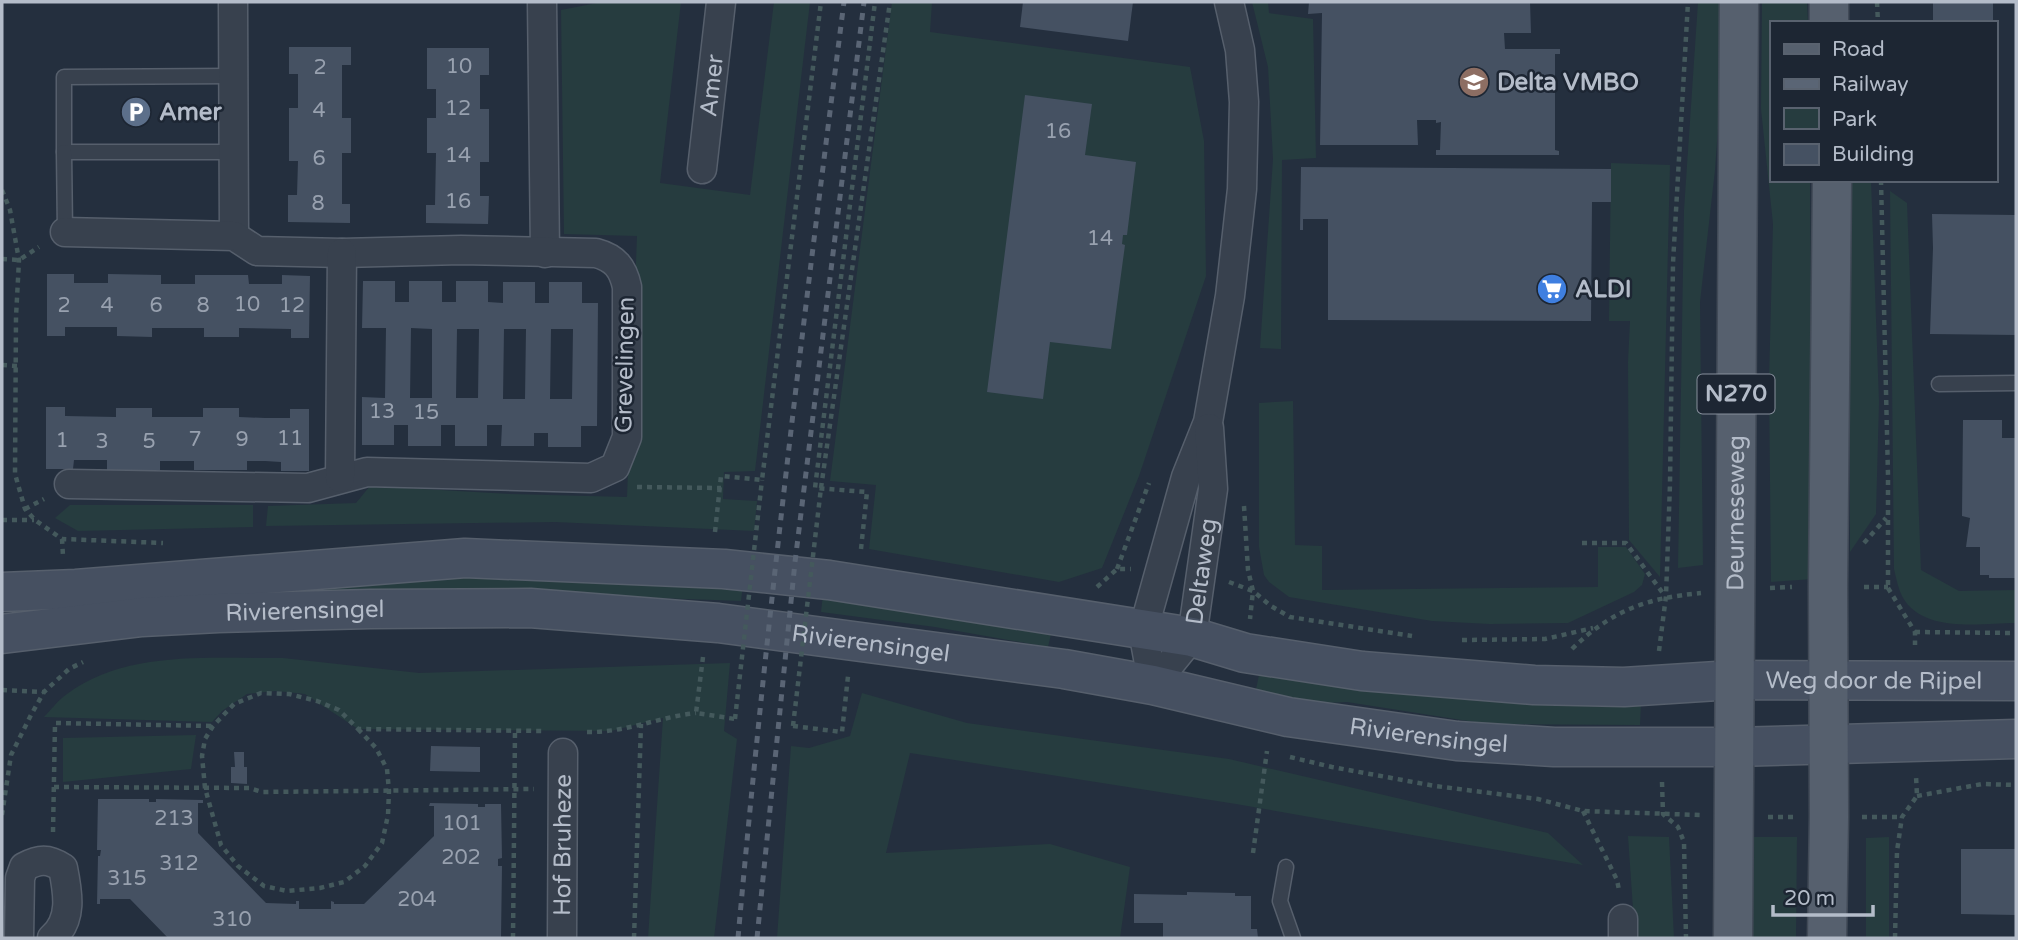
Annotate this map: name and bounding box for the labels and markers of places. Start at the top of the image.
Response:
school or university icon: Delta VMBO [1457,65,1491,99]
place label: Delta VMBO [1497,68,1639,97]
parking icon: Amer [119,95,153,129]
place label: Amer [159,98,222,127]
supermarket icon: ALDI [1535,272,1569,306]
place label: ALDI [1575,275,1632,304]

